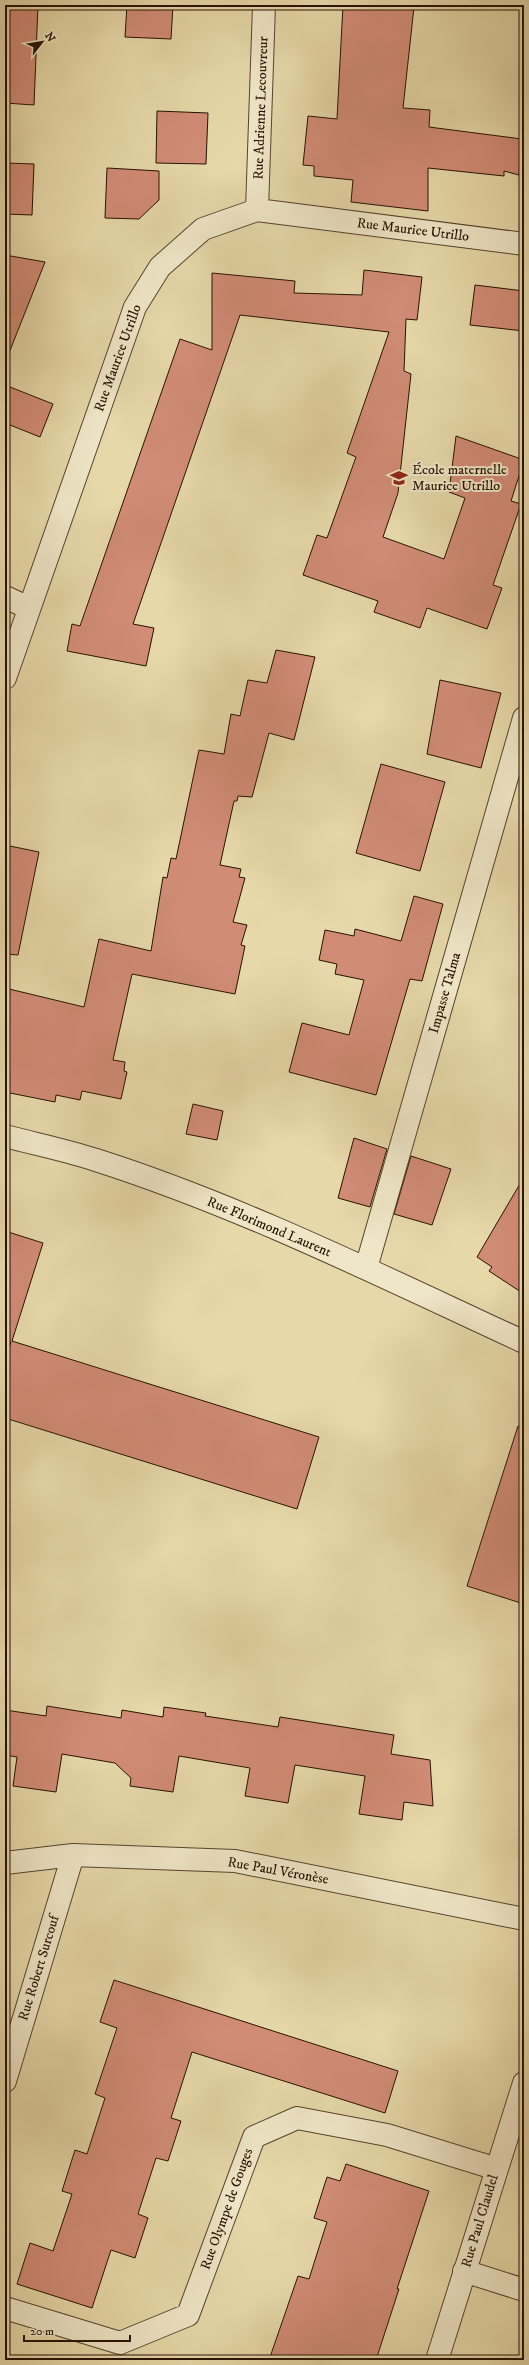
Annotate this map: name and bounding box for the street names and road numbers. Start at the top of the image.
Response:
street label: Rue Adrienne Lecouvreur [250,35,273,180]
street label: Rue Maurice Utrillo [356,214,470,246]
street label: Rue Maurice Utrillo [90,302,146,414]
street label: Impasse Talma [425,950,465,1036]
street label: Rue Florimond Laurent [204,1193,334,1262]
street label: Rue Paul Véronèse [226,1853,330,1889]
street label: Rue Robert Surcouf [14,1911,64,2023]
street label: Rue Olympe de Gouges [197,2145,257,2272]
street label: Rue Paul Claudel [457,2172,503,2270]

